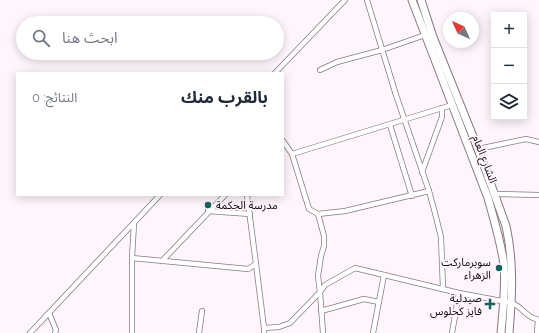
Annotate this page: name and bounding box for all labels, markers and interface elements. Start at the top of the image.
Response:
north arrow [443,12,479,48]
map controls [491,12,527,120]
button: + [491,12,527,48]
search box [16,16,284,60]
icon: search [30,27,52,49]
text: ابحث هنا [62,29,118,47]
button: − [491,48,527,84]
button: layers [491,84,527,120]
text: بالقرب منك [181,87,268,107]
text: النتائج: 0 [32,90,77,105]
street label: الشارع العام [469,133,500,185]
place label: مدرسة الحكمة [216,199,278,212]
marker: مدرسة الحكمة [203,200,213,210]
place label: سوبرماركت الزهراء [441,256,491,282]
marker: سوبرماركت الزهراء [494,263,504,273]
place label: صيدلية فايز كحلوس [430,292,482,318]
marker: صيدلية فايز كحلوس [485,299,495,309]

